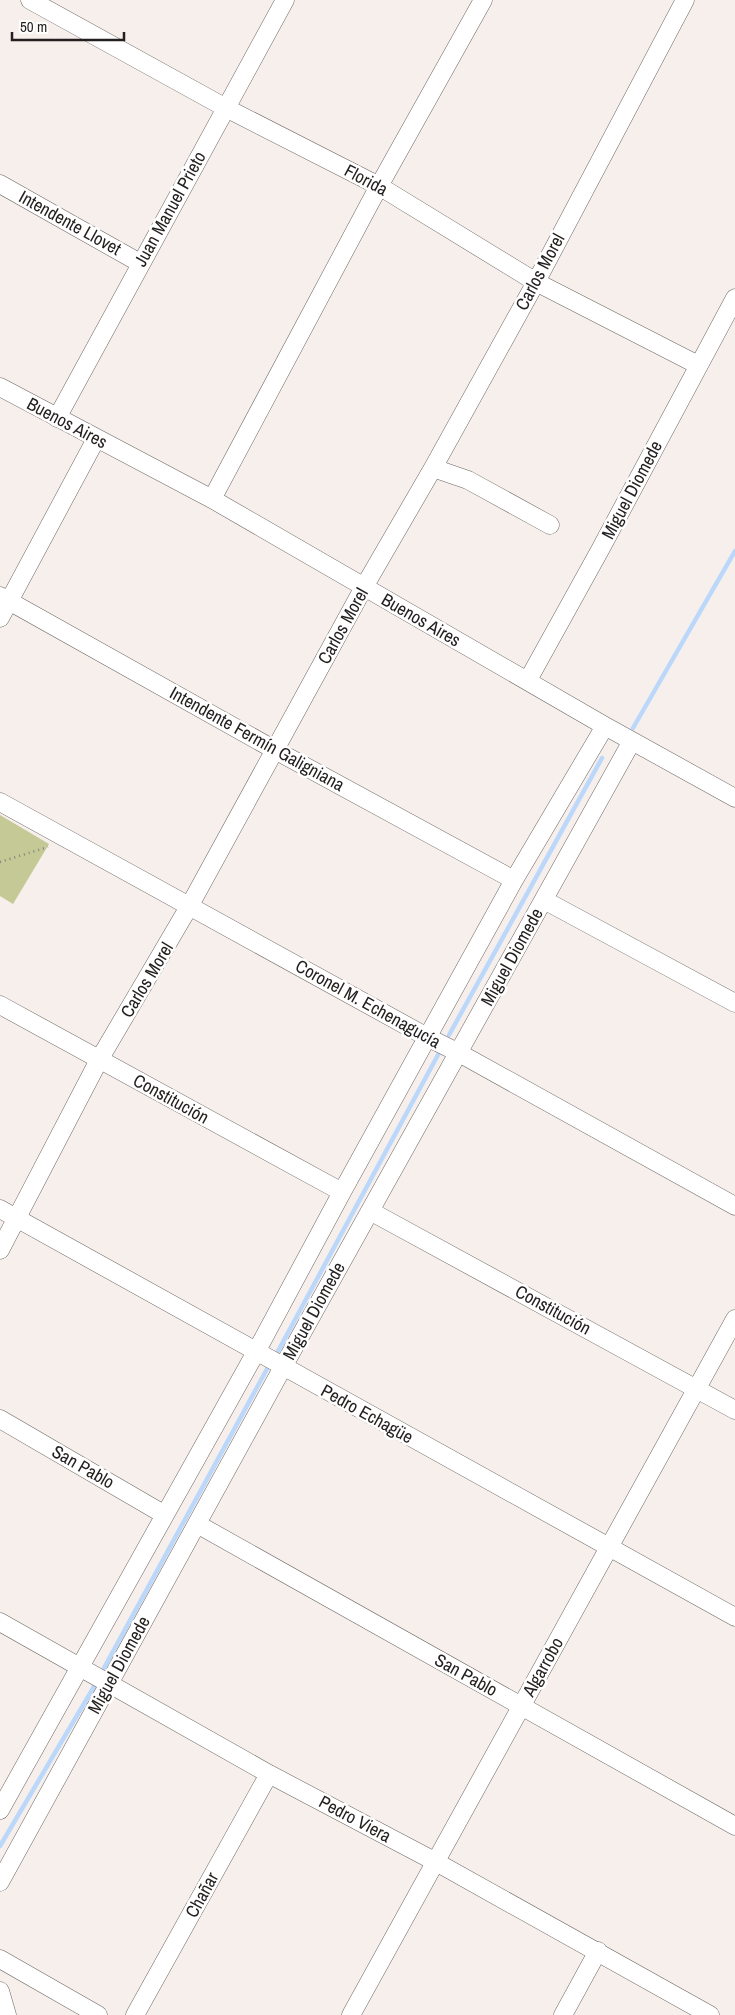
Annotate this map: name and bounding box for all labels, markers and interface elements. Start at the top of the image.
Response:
scale bar [12,10,125,42]
text: 50 m [20,16,47,37]
street label: Juan Manuel Prieto [128,147,212,271]
street label: Florida [340,158,392,201]
street label: Intendente Llovet [15,184,126,261]
street label: Carlos Morel [509,229,570,315]
street label: Buenos Aires [23,391,112,454]
street label: Miguel Diomede [595,436,668,543]
street label: Carlos Morel [311,583,374,668]
street label: Buenos Aires [377,587,466,652]
street label: Intendente Fermín Galigniana [165,680,349,797]
street label: Miguel Diomede [474,903,549,1010]
street label: Carlos Morel [114,937,179,1022]
street label: Coronel M. Echenagucía [291,953,445,1054]
street label: Constitución [129,1068,214,1130]
street label: Miguel Diomede [276,1257,351,1364]
street label: Constitución [511,1279,596,1341]
street label: Pedro Echagüe [317,1378,418,1449]
street label: San Pablo [48,1439,119,1494]
street label: Miguel Diomede [81,1611,156,1718]
street label: Algarrobo [516,1633,569,1702]
street label: San Pablo [430,1647,502,1702]
street label: Pedro Viera [315,1789,396,1848]
street label: Chañar [179,1867,224,1922]

